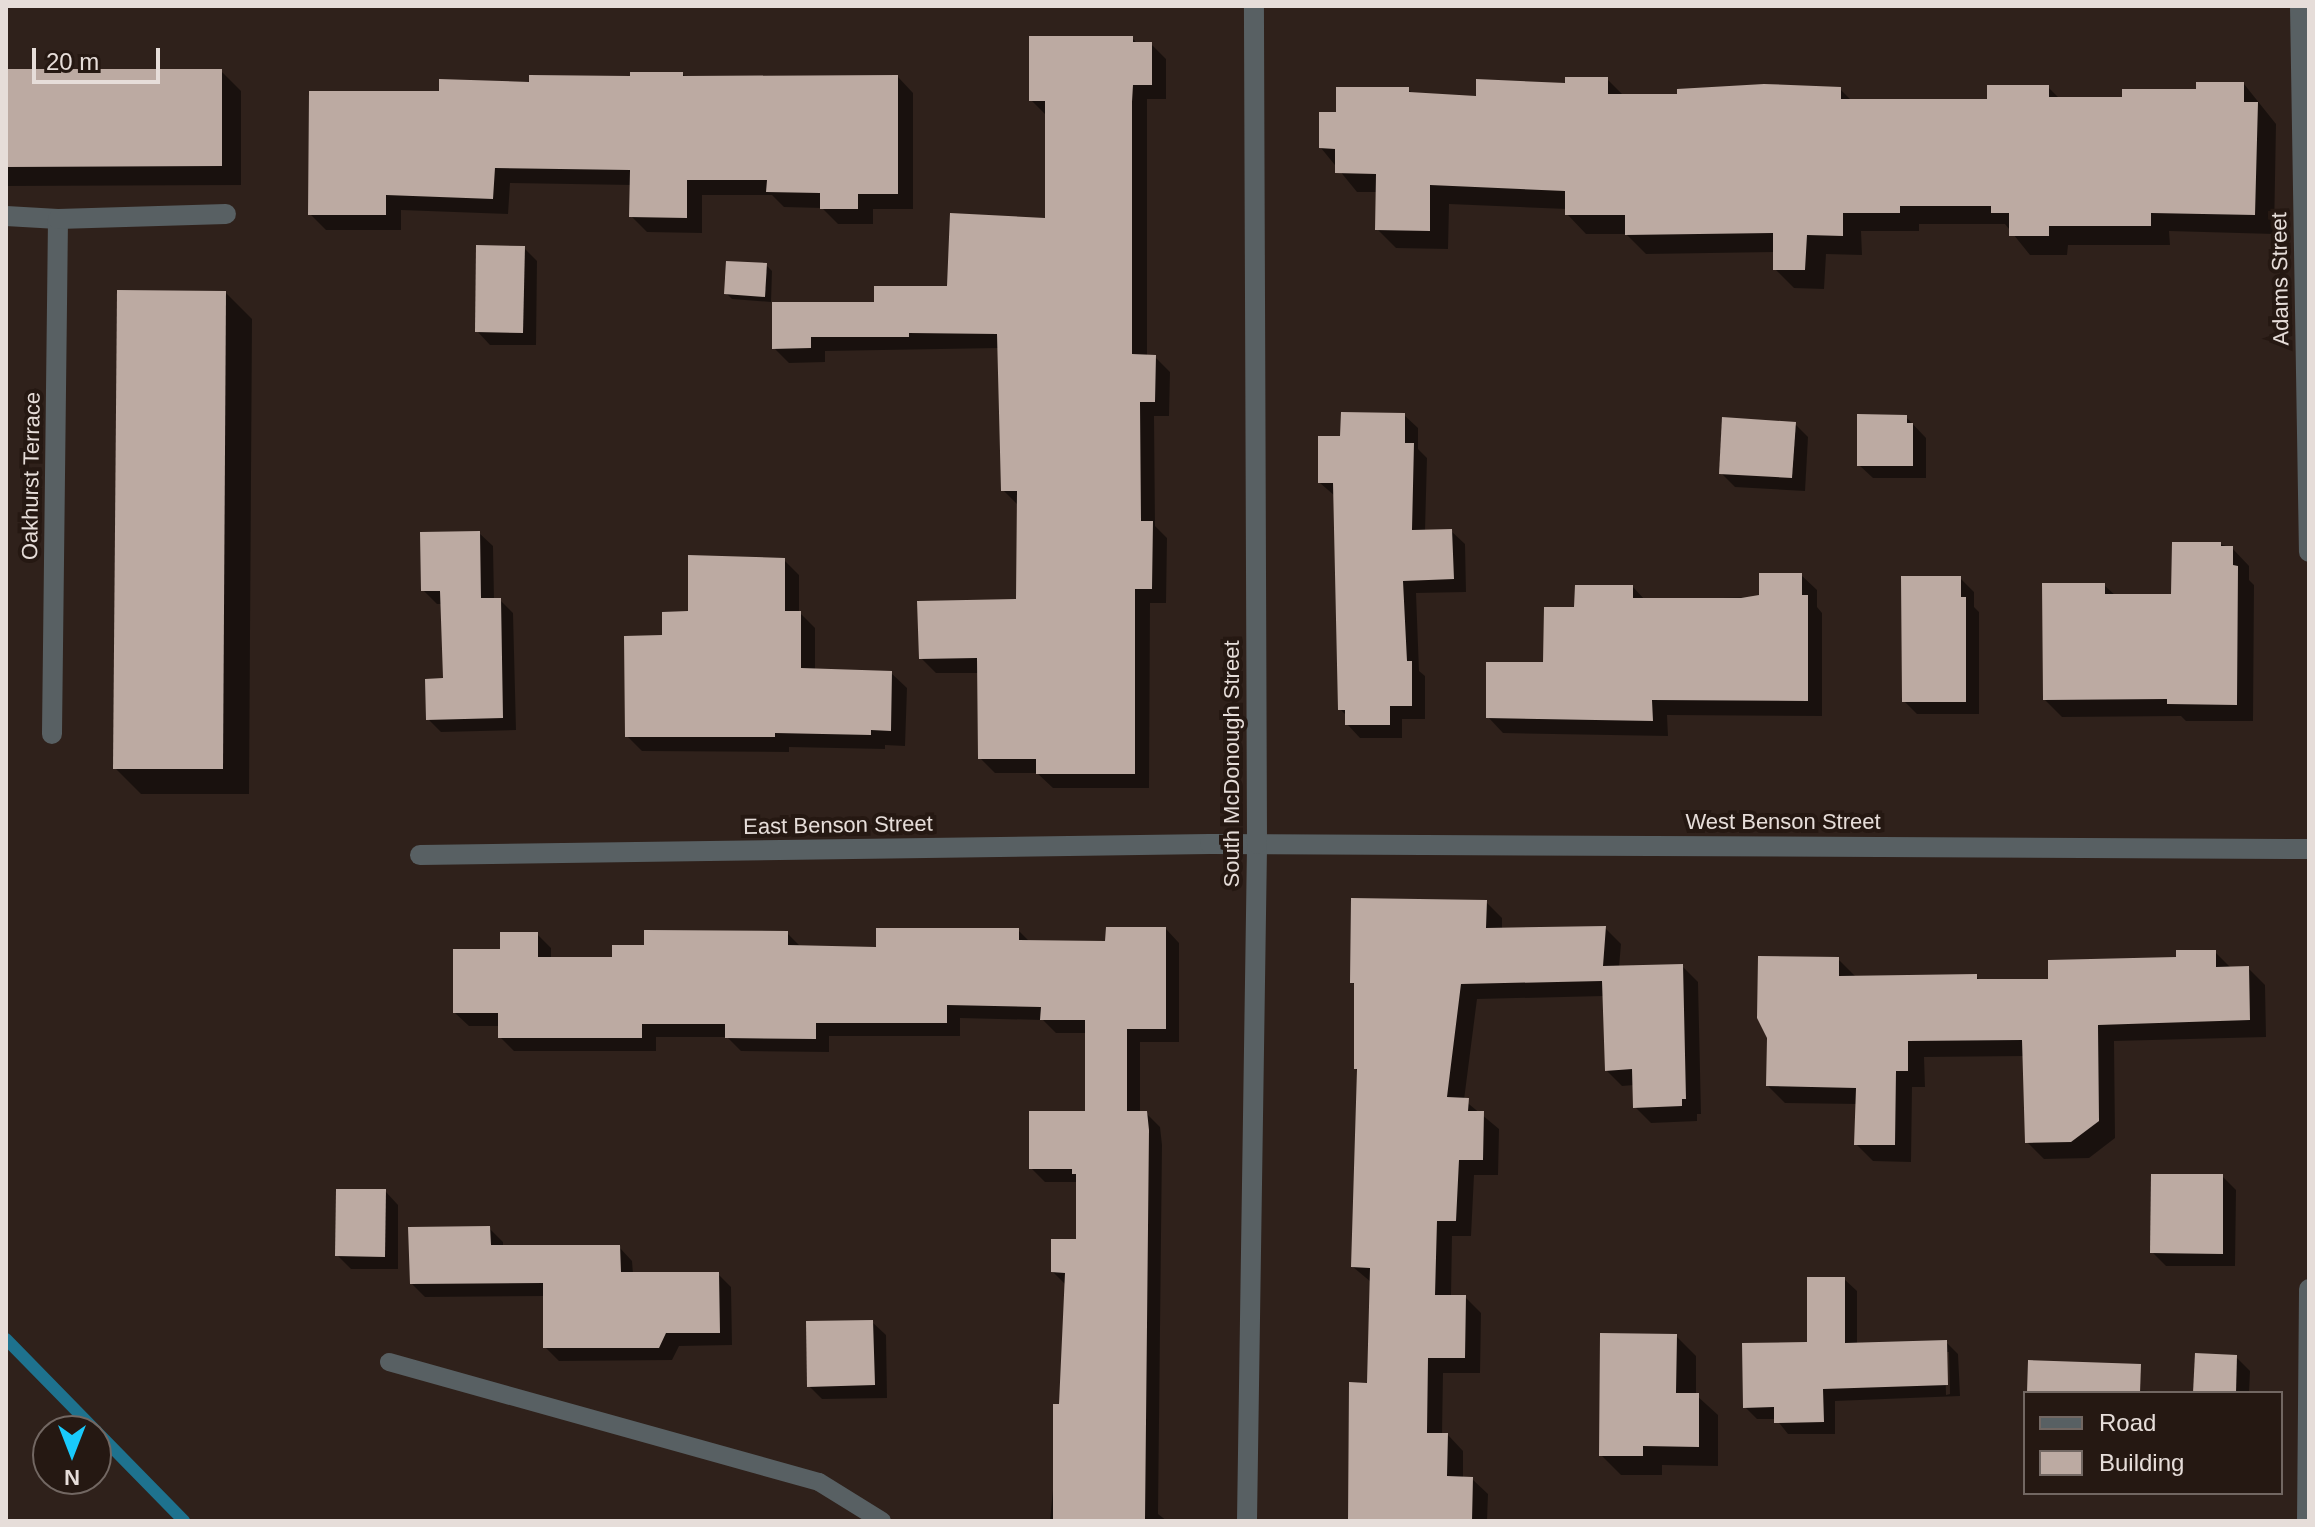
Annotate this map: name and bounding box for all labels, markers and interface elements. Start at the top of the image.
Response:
scale bar [36,32,164,82]
text: 20 m [46,48,99,75]
street label: Adams Street [2266,212,2294,346]
street label: Oakhurst Terrace [16,391,46,561]
street label: South McDonough Street [1219,640,1245,888]
street label: West Benson Street [1685,809,1881,835]
street label: East Benson Street [743,810,933,840]
legend [2023,1391,2283,1495]
text: Road [2099,1409,2156,1436]
north arrow [32,1415,112,1495]
text: Building [2099,1449,2184,1476]
text: N [64,1465,80,1490]

